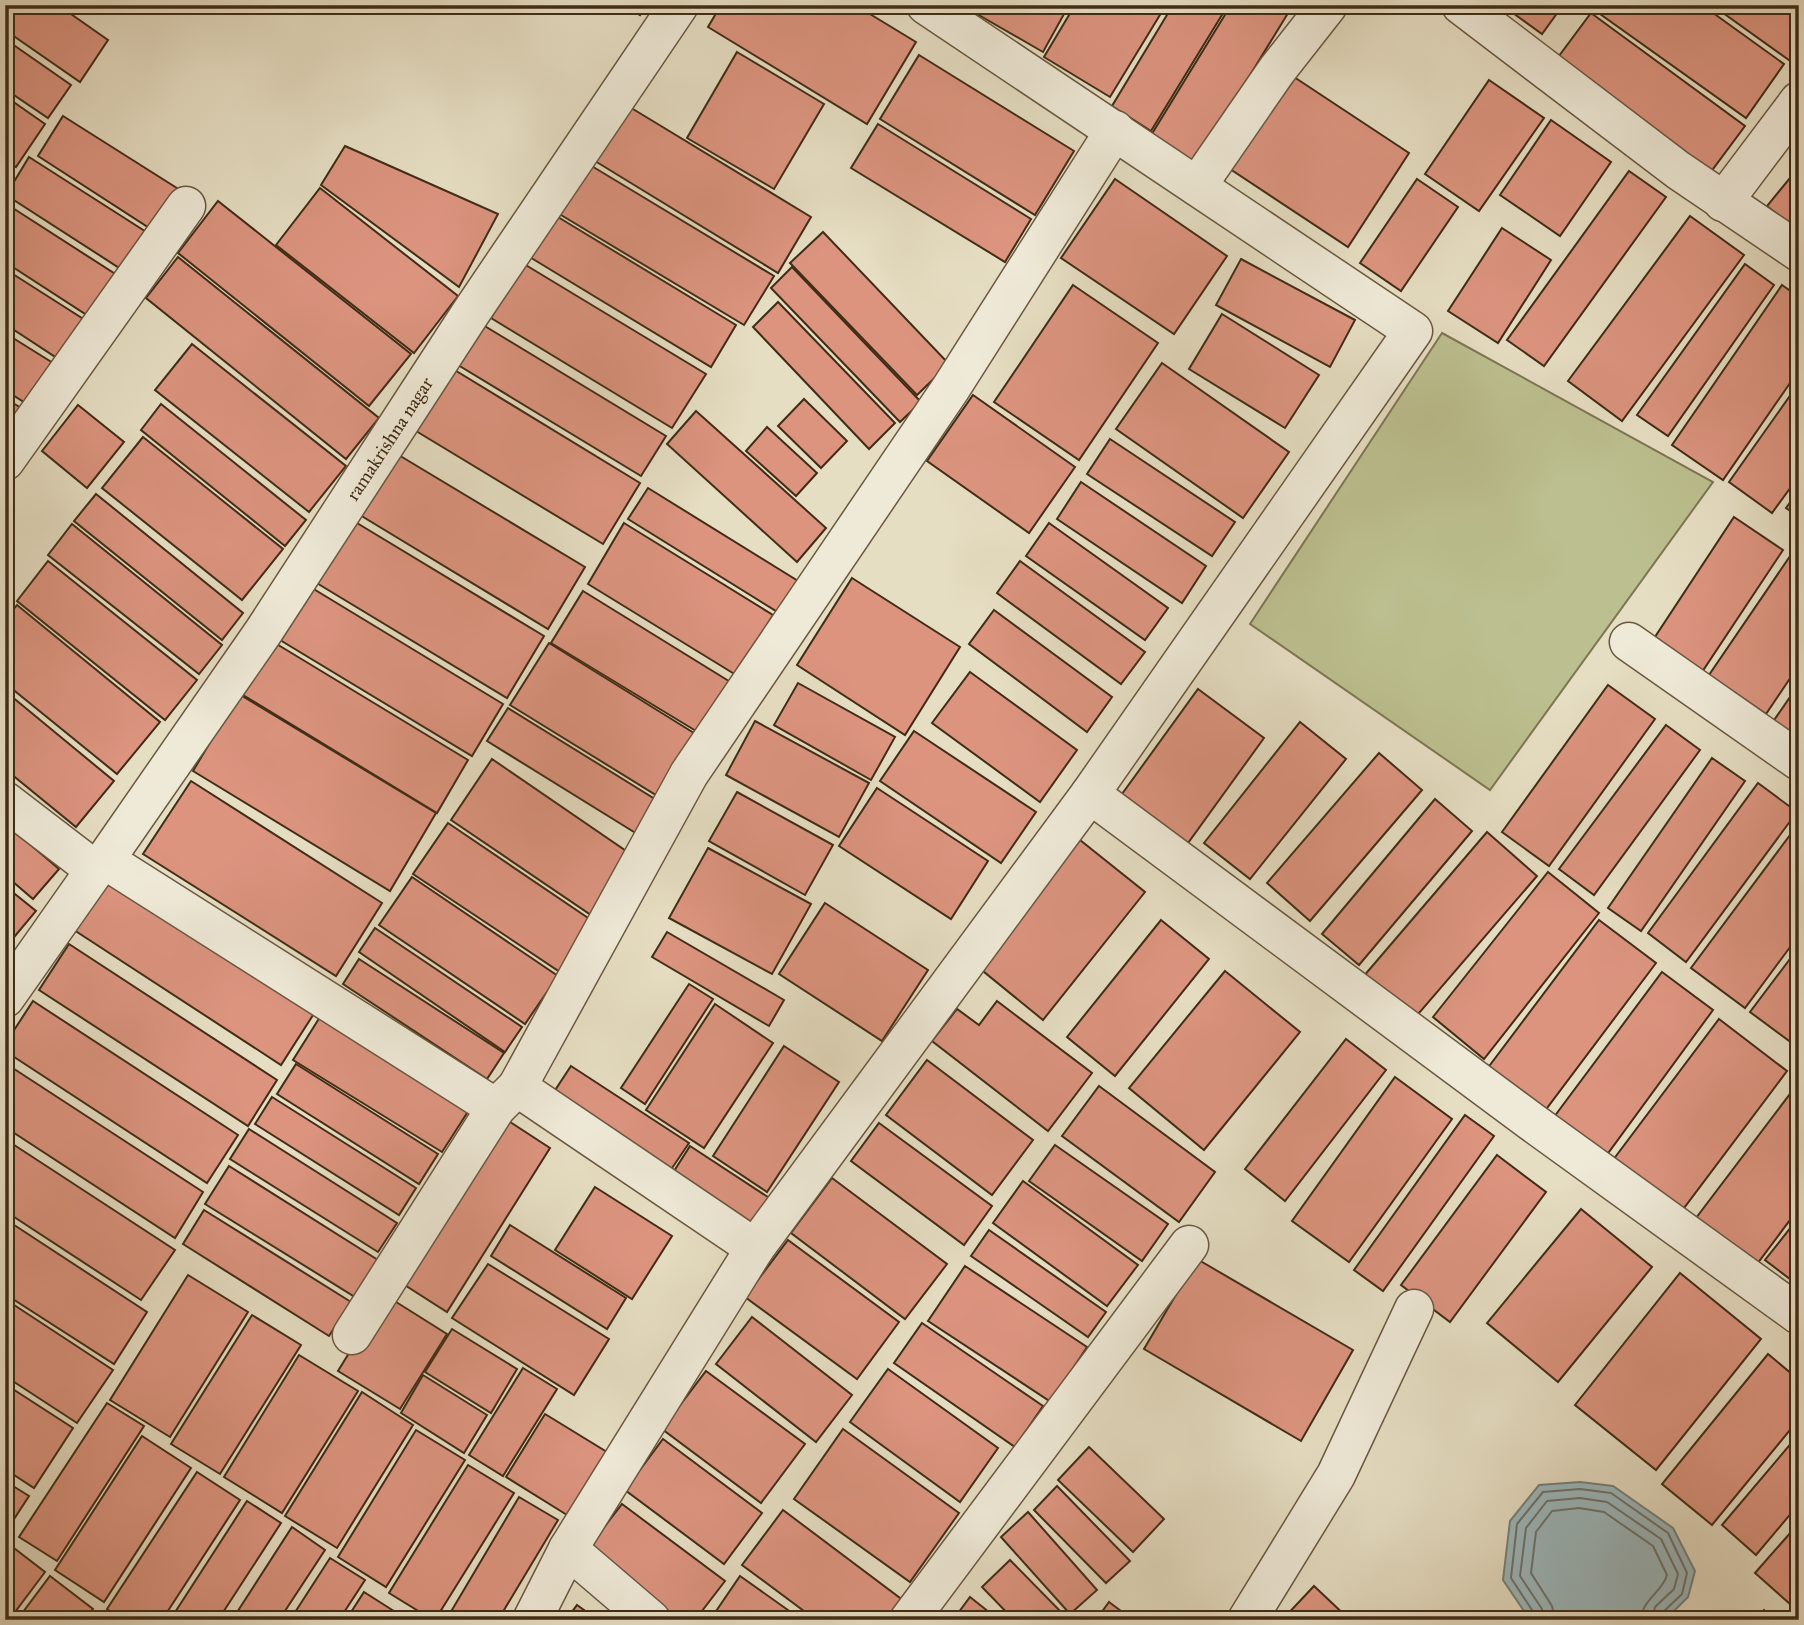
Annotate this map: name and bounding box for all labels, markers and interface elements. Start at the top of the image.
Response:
street label: ramakrishna nagar [341,372,438,505]

